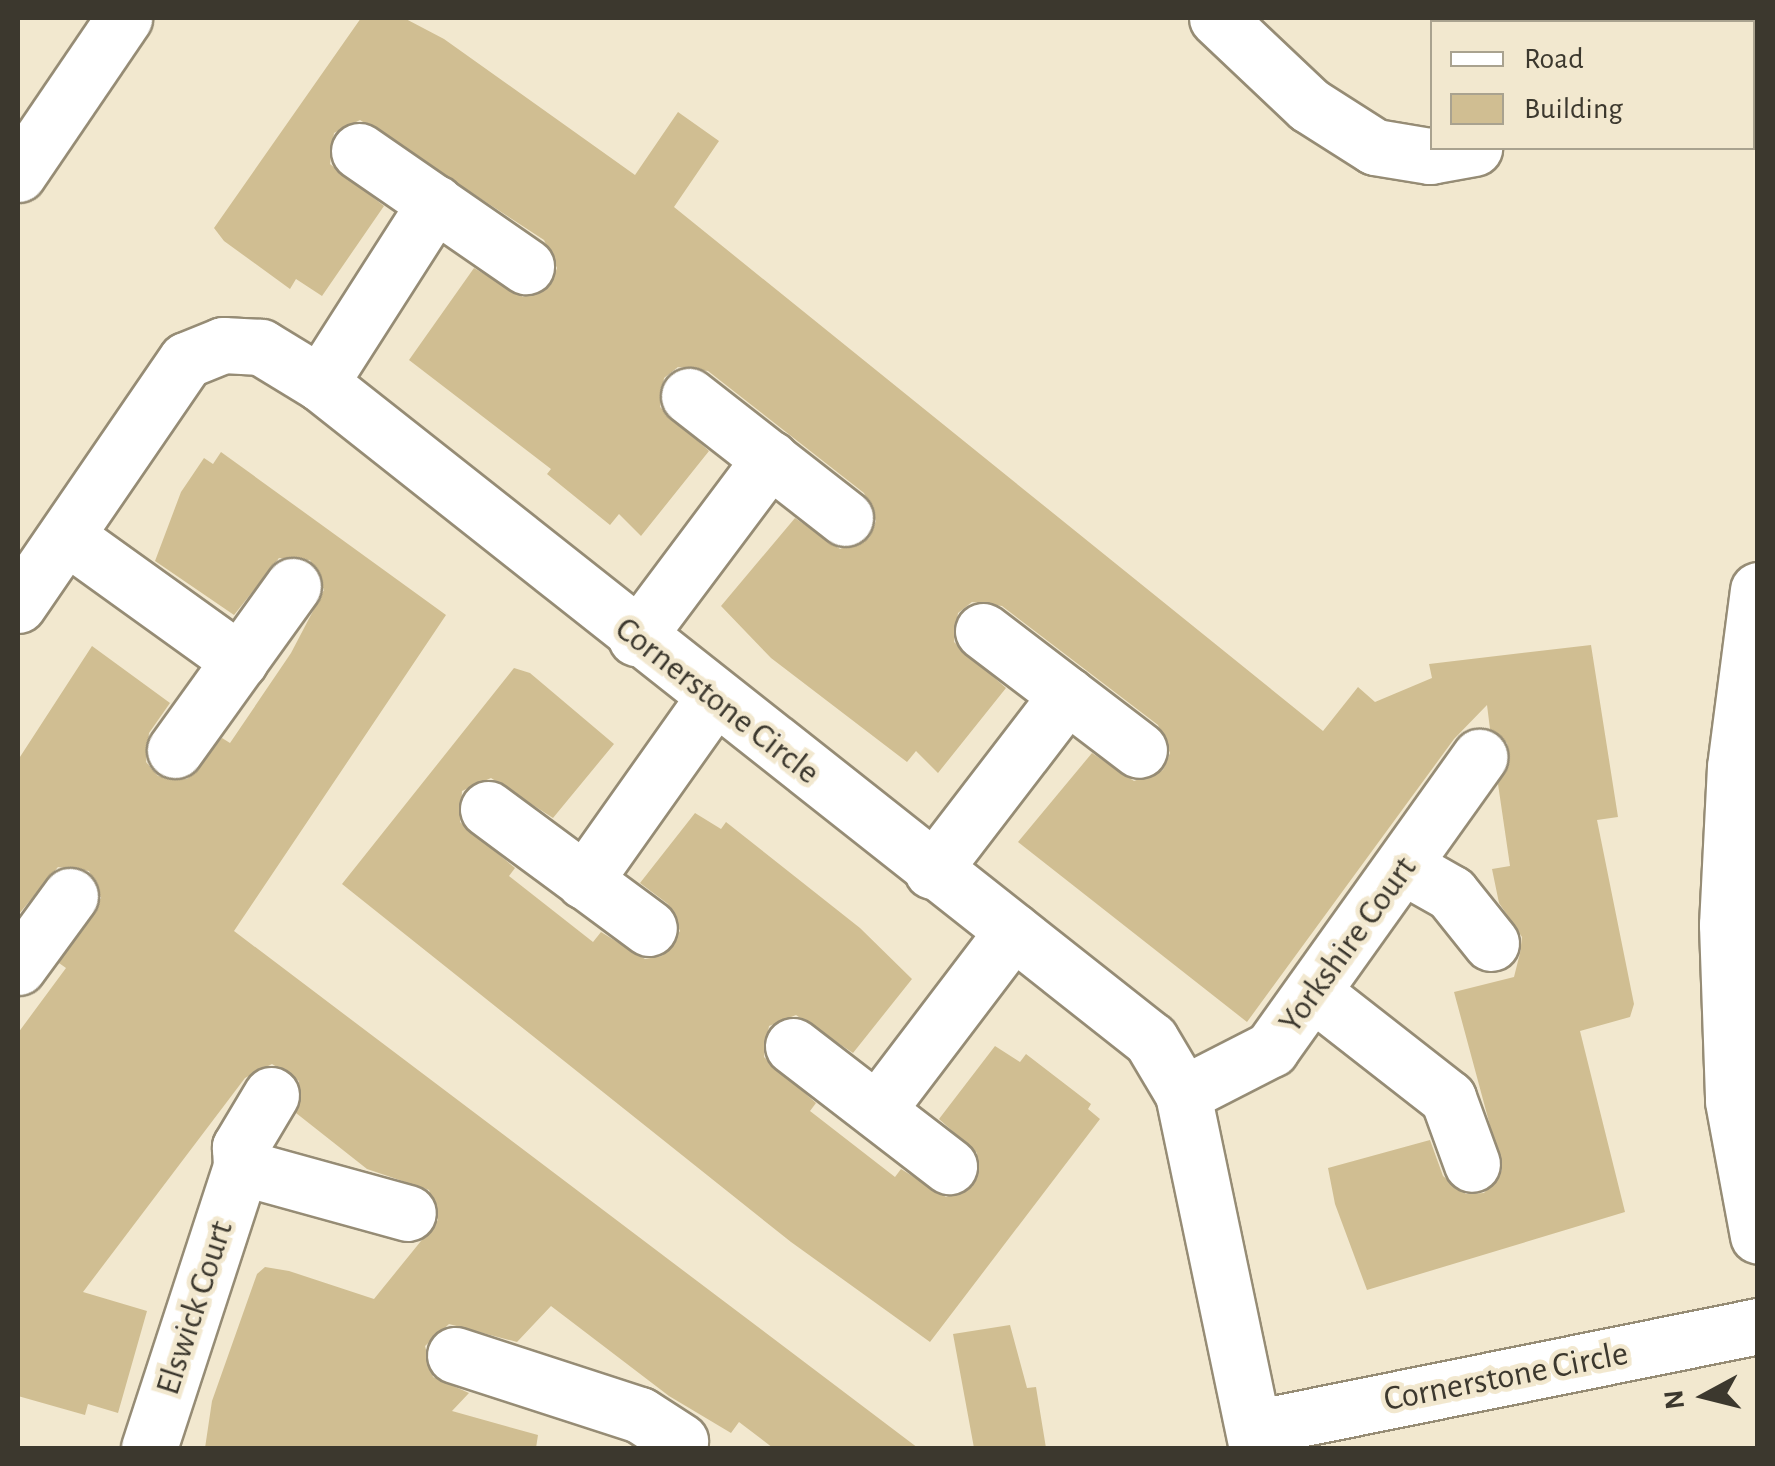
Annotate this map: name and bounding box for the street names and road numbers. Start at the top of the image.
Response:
street label: Cornerstone Circle [606,608,828,794]
street label: Yorkshire Court [1270,849,1426,1041]
street label: Elswick Court [147,1216,243,1400]
street label: Cornerstone Circle [1380,1333,1632,1421]

